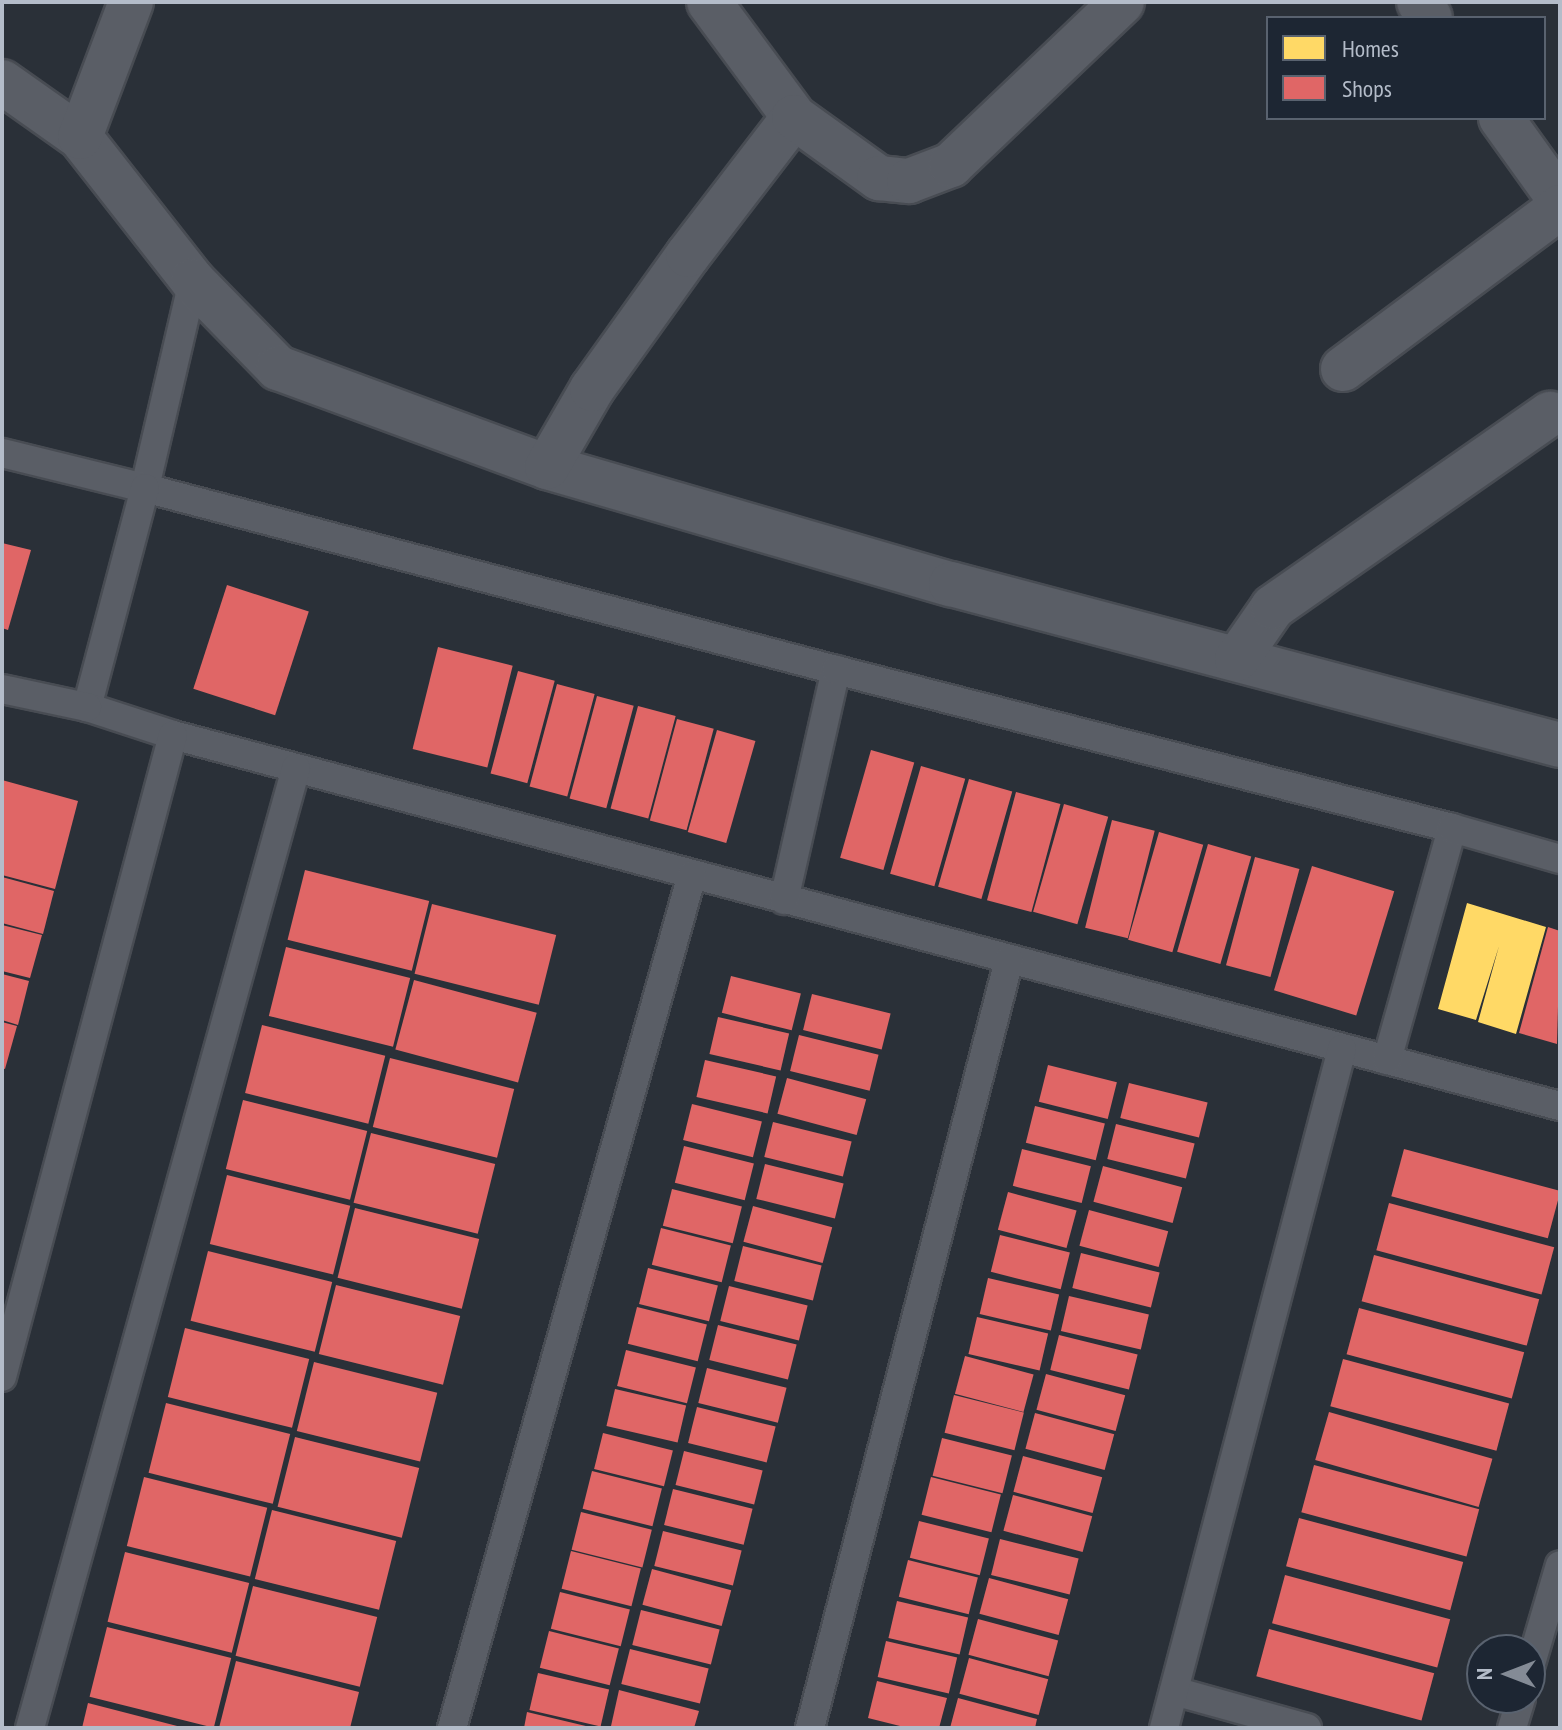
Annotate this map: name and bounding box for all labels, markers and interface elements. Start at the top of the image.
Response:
legend [1266,16,1546,120]
text: Homes [1342,33,1399,64]
text: Shops [1342,73,1392,104]
north arrow [1466,1634,1546,1714]
text: N [1470,1668,1498,1680]

